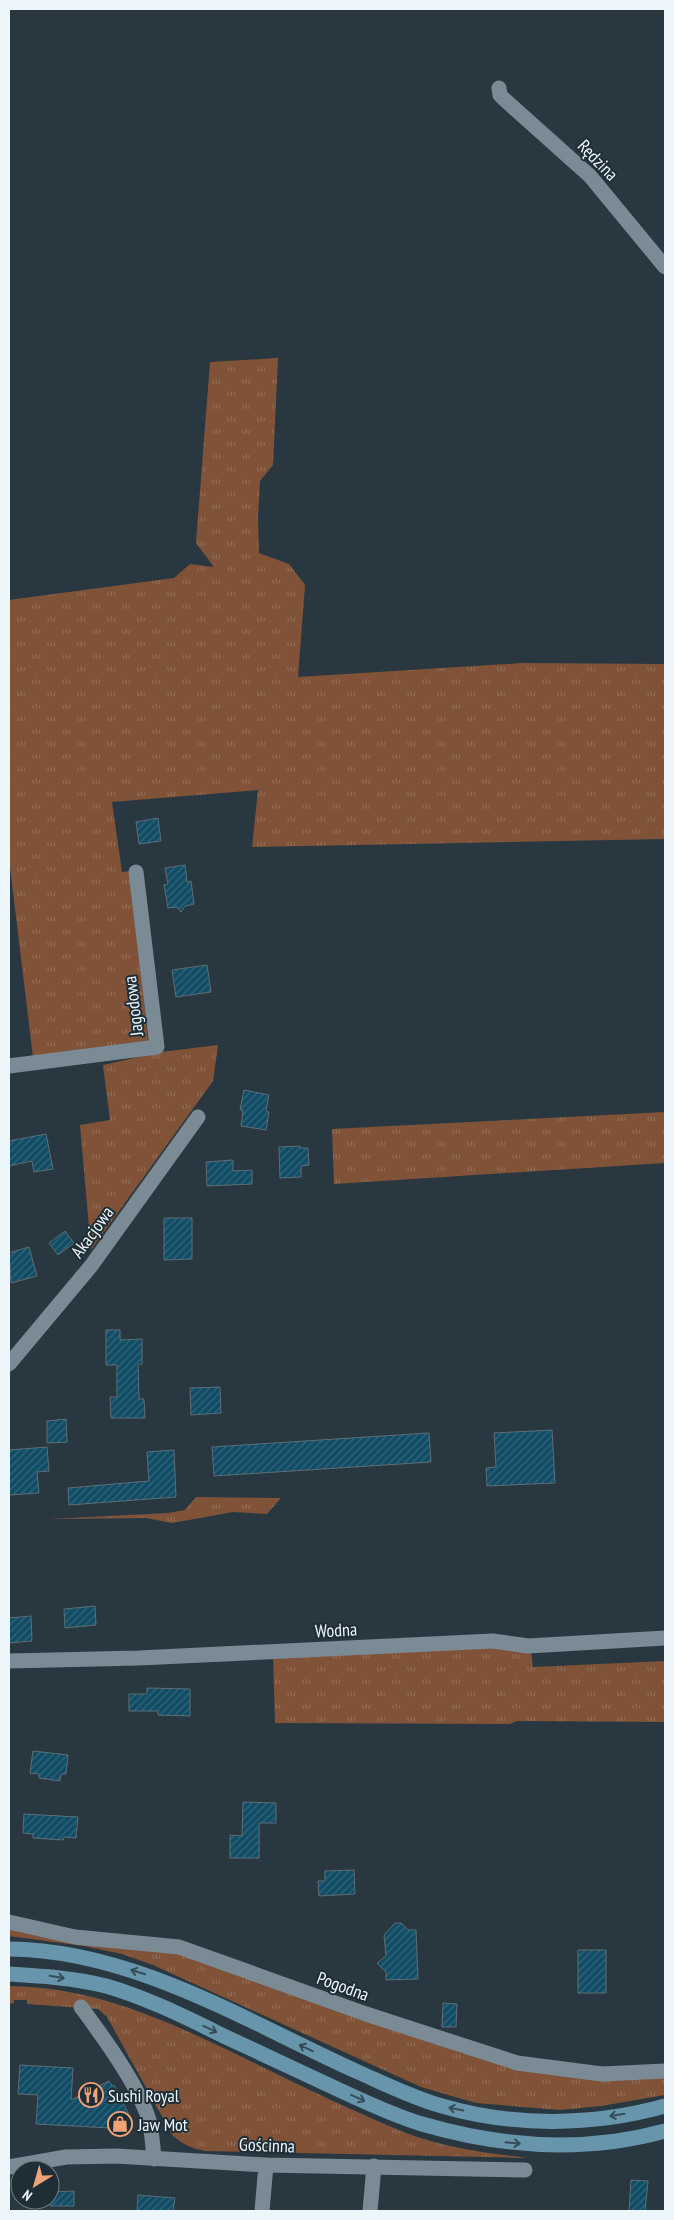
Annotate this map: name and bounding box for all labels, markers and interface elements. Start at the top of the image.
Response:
street label: Rędzina [573,135,623,185]
street label: Jagodowa [118,975,148,1038]
street label: Akacjowa [66,1202,118,1262]
street label: Wodna [314,1617,358,1643]
one-way arrow [130,1966,146,1976]
street label: Pogodna [314,1966,372,2006]
one-way arrow [49,1973,65,1983]
one-way arrow [202,2025,217,2035]
one-way arrow [299,2043,314,2052]
restaurant icon: Sushi Royal [78,2082,104,2108]
place label: Sushi Royal [108,2084,180,2107]
one-way arrow [350,2094,365,2103]
one-way arrow [449,2104,465,2113]
shop icon: Jaw Mot [107,2111,133,2137]
one-way arrow [610,2111,626,2121]
place label: Jaw Mot [137,2113,188,2136]
street label: Gościnna [239,2133,295,2157]
one-way arrow [505,2138,521,2148]
north arrow [10,2160,60,2210]
text: N [19,2186,36,2205]

